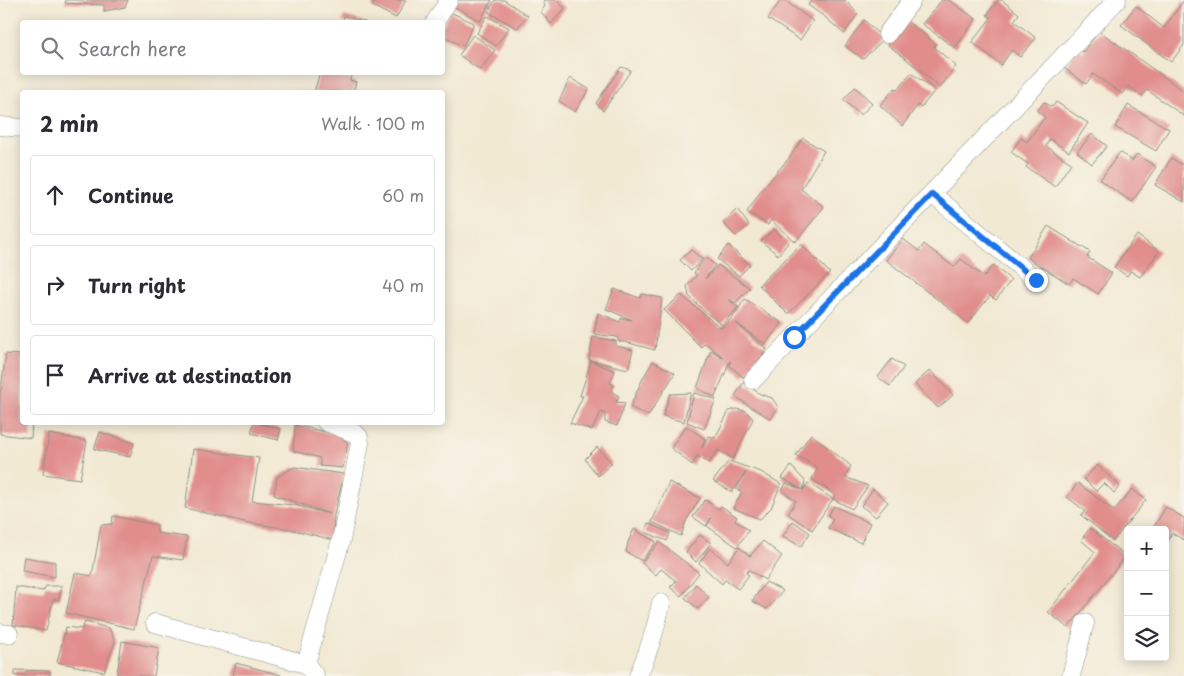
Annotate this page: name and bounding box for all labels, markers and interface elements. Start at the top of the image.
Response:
search box [20,20,445,75]
icon: search [38,34,66,62]
text: Search here [78,34,187,62]
text: 2 min [40,107,99,139]
text: Walk · 100 m [321,111,425,135]
icon: ahead [41,181,69,209]
text: Continue [88,181,174,209]
text: 60 m [382,183,424,207]
route end [1025,269,1048,292]
icon: right [41,271,69,299]
text: Turn right [88,271,186,299]
text: 40 m [382,273,424,297]
route start [783,326,806,349]
icon: arrive [41,361,69,389]
text: Arrive at destination [88,361,292,389]
map controls [1124,526,1169,661]
button: + [1124,526,1169,571]
button: − [1124,571,1169,616]
button: layers [1124,616,1169,661]

